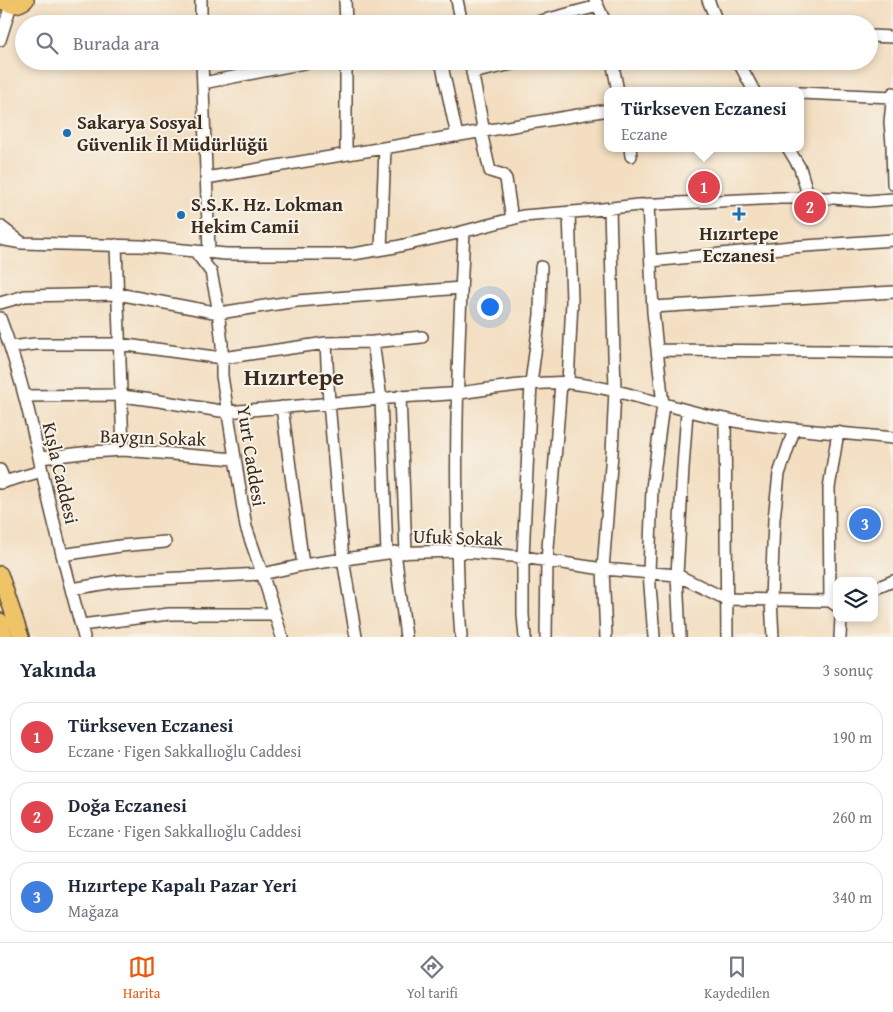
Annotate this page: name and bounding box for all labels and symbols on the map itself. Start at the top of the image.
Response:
place label: Sakarya Sosyal Güvenlik İl Müdürlüğü [77,108,268,158]
marker: Sakarya Sosyal Güvenlik İl Müdürlüğü [61,127,73,139]
pin: 1 [688,168,720,206]
pin: 2 [794,188,826,226]
place label: S.S.K. Hz. Lokman Hekim Camii [191,190,344,240]
marker: Hızırtepe Eczanesi [733,208,745,220]
marker: S.S.K. Hz. Lokman Hekim Camii [175,209,187,221]
place label: Hızırtepe Eczanesi [699,219,779,269]
your location [477,294,503,320]
district label: Hızırtepe [244,359,344,394]
street label: Yurt Caddesi [230,404,274,508]
street label: Kışla Caddesi [36,419,86,527]
street label: Baygın Sokak [99,421,207,453]
pin: 3 [849,505,881,543]
street label: Ufuk Sokak [413,521,504,553]

